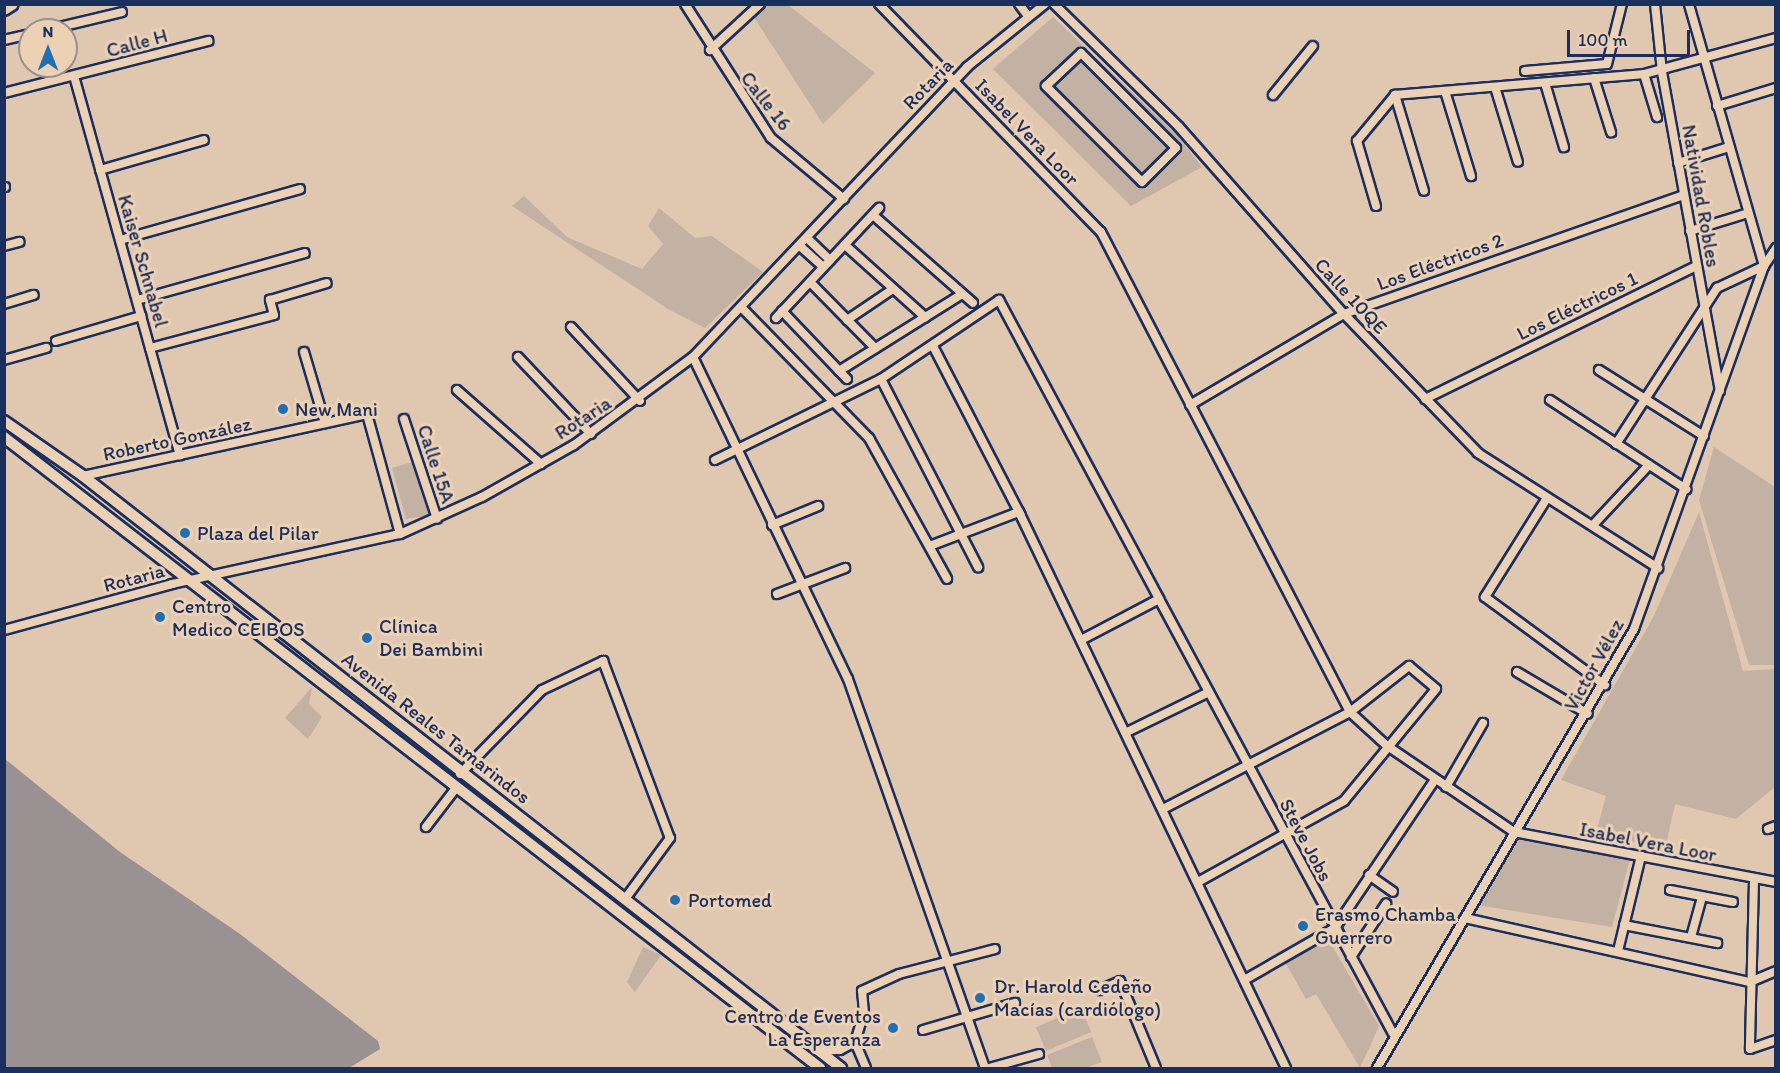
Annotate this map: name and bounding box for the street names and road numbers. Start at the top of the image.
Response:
street label: Calle H [104,23,170,63]
street label: Rotaria [898,53,958,115]
street label: Calle 16 [735,67,797,135]
street label: Isabel Vera Loor [970,74,1084,190]
street label: Natividad Robles [1677,123,1725,269]
street label: Kaiser Schnabel [113,192,173,330]
street label: Los Eléctricos 2 [1373,228,1507,296]
street label: Calle 10QE [1310,253,1392,339]
street label: Los Eléctricos 1 [1513,266,1641,346]
street label: Rotaria [550,391,616,445]
street label: Roberto González [101,412,253,466]
street label: Calle 15A [412,422,460,506]
street label: Rotaria [101,558,167,598]
street label: Victor Vélez [1559,615,1629,715]
street label: Avenida Reales Tamarindos [337,647,535,809]
street label: Steve Jobs [1274,794,1338,886]
street label: Isabel Vera Loor [1578,817,1718,867]

